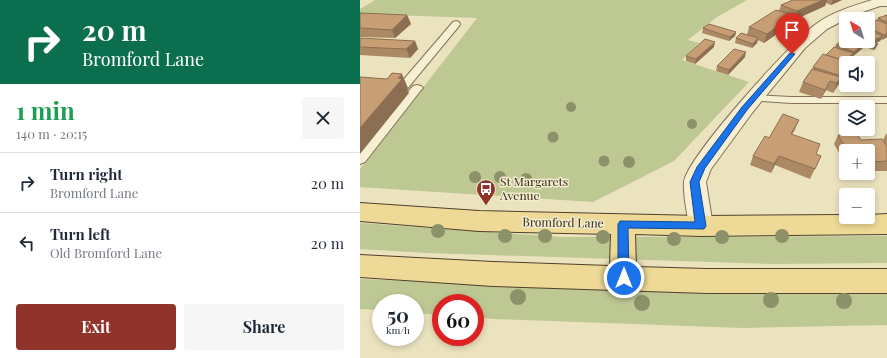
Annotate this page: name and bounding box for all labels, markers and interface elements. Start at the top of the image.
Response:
text: 20 m [82,11,147,48]
north arrow [839,12,875,48]
map controls [839,12,875,224]
pin [775,13,809,54]
icon: right [16,16,68,68]
icon: arrive [781,19,803,41]
text: Bromford Lane [82,47,204,71]
button: sound [839,56,875,92]
text: 1 min [16,94,75,126]
button: close [302,97,344,139]
button: layers [839,100,875,136]
text: 140 m · 20:15 [16,125,87,142]
button: + [839,144,875,180]
text: Turn right [50,164,123,184]
icon: right [16,172,38,194]
text: 20 m [311,173,344,193]
place label: St Margarets Avenue [499,173,568,203]
bus stop icon: St Margarets Avenue [475,178,497,206]
text: Bromford Lane [50,184,138,201]
button: − [839,188,875,224]
street label: Bromford Lane [522,213,604,231]
text: Turn left [50,224,111,244]
icon: left [16,232,38,254]
text: 20 m [311,233,344,253]
text: Old Bromford Lane [50,244,162,261]
position arrow [603,257,645,299]
speed limit sign: 60 [432,294,484,346]
text: 50 [387,301,409,328]
button: Exit [16,304,176,350]
button: Share [184,304,344,350]
text: km/h [386,323,410,337]

